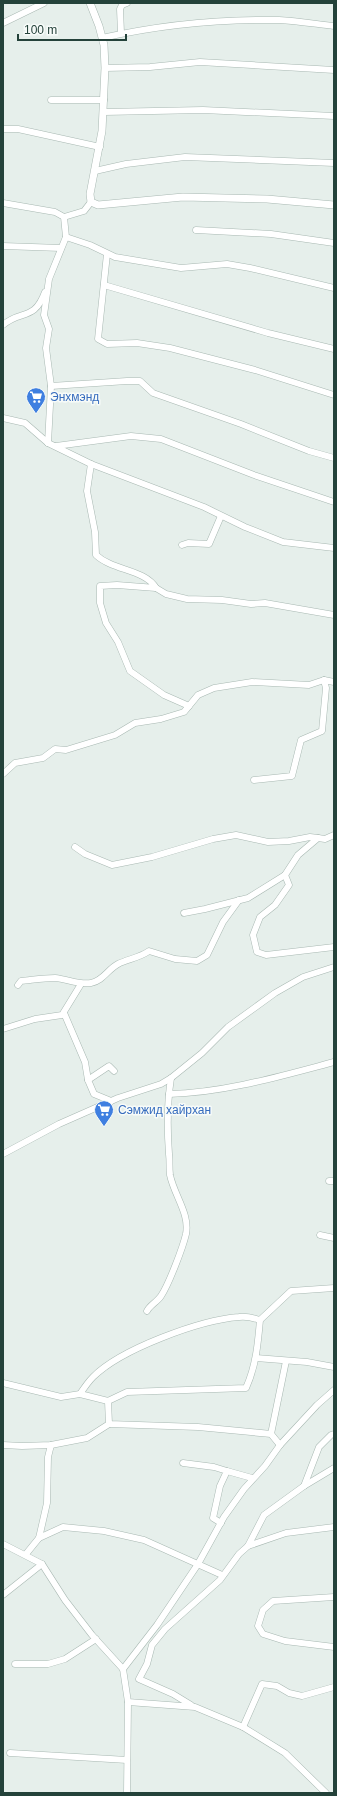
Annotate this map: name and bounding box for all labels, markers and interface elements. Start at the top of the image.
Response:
scale bar [18,16,126,42]
text: 100 m [24,23,57,37]
supermarket icon: Энхмэнд [25,386,47,414]
place label: Энхмэнд [50,390,99,404]
supermarket icon: Сэмжид хайрхан [93,1099,115,1127]
place label: Сэмжид хайрхан [118,1103,211,1117]

